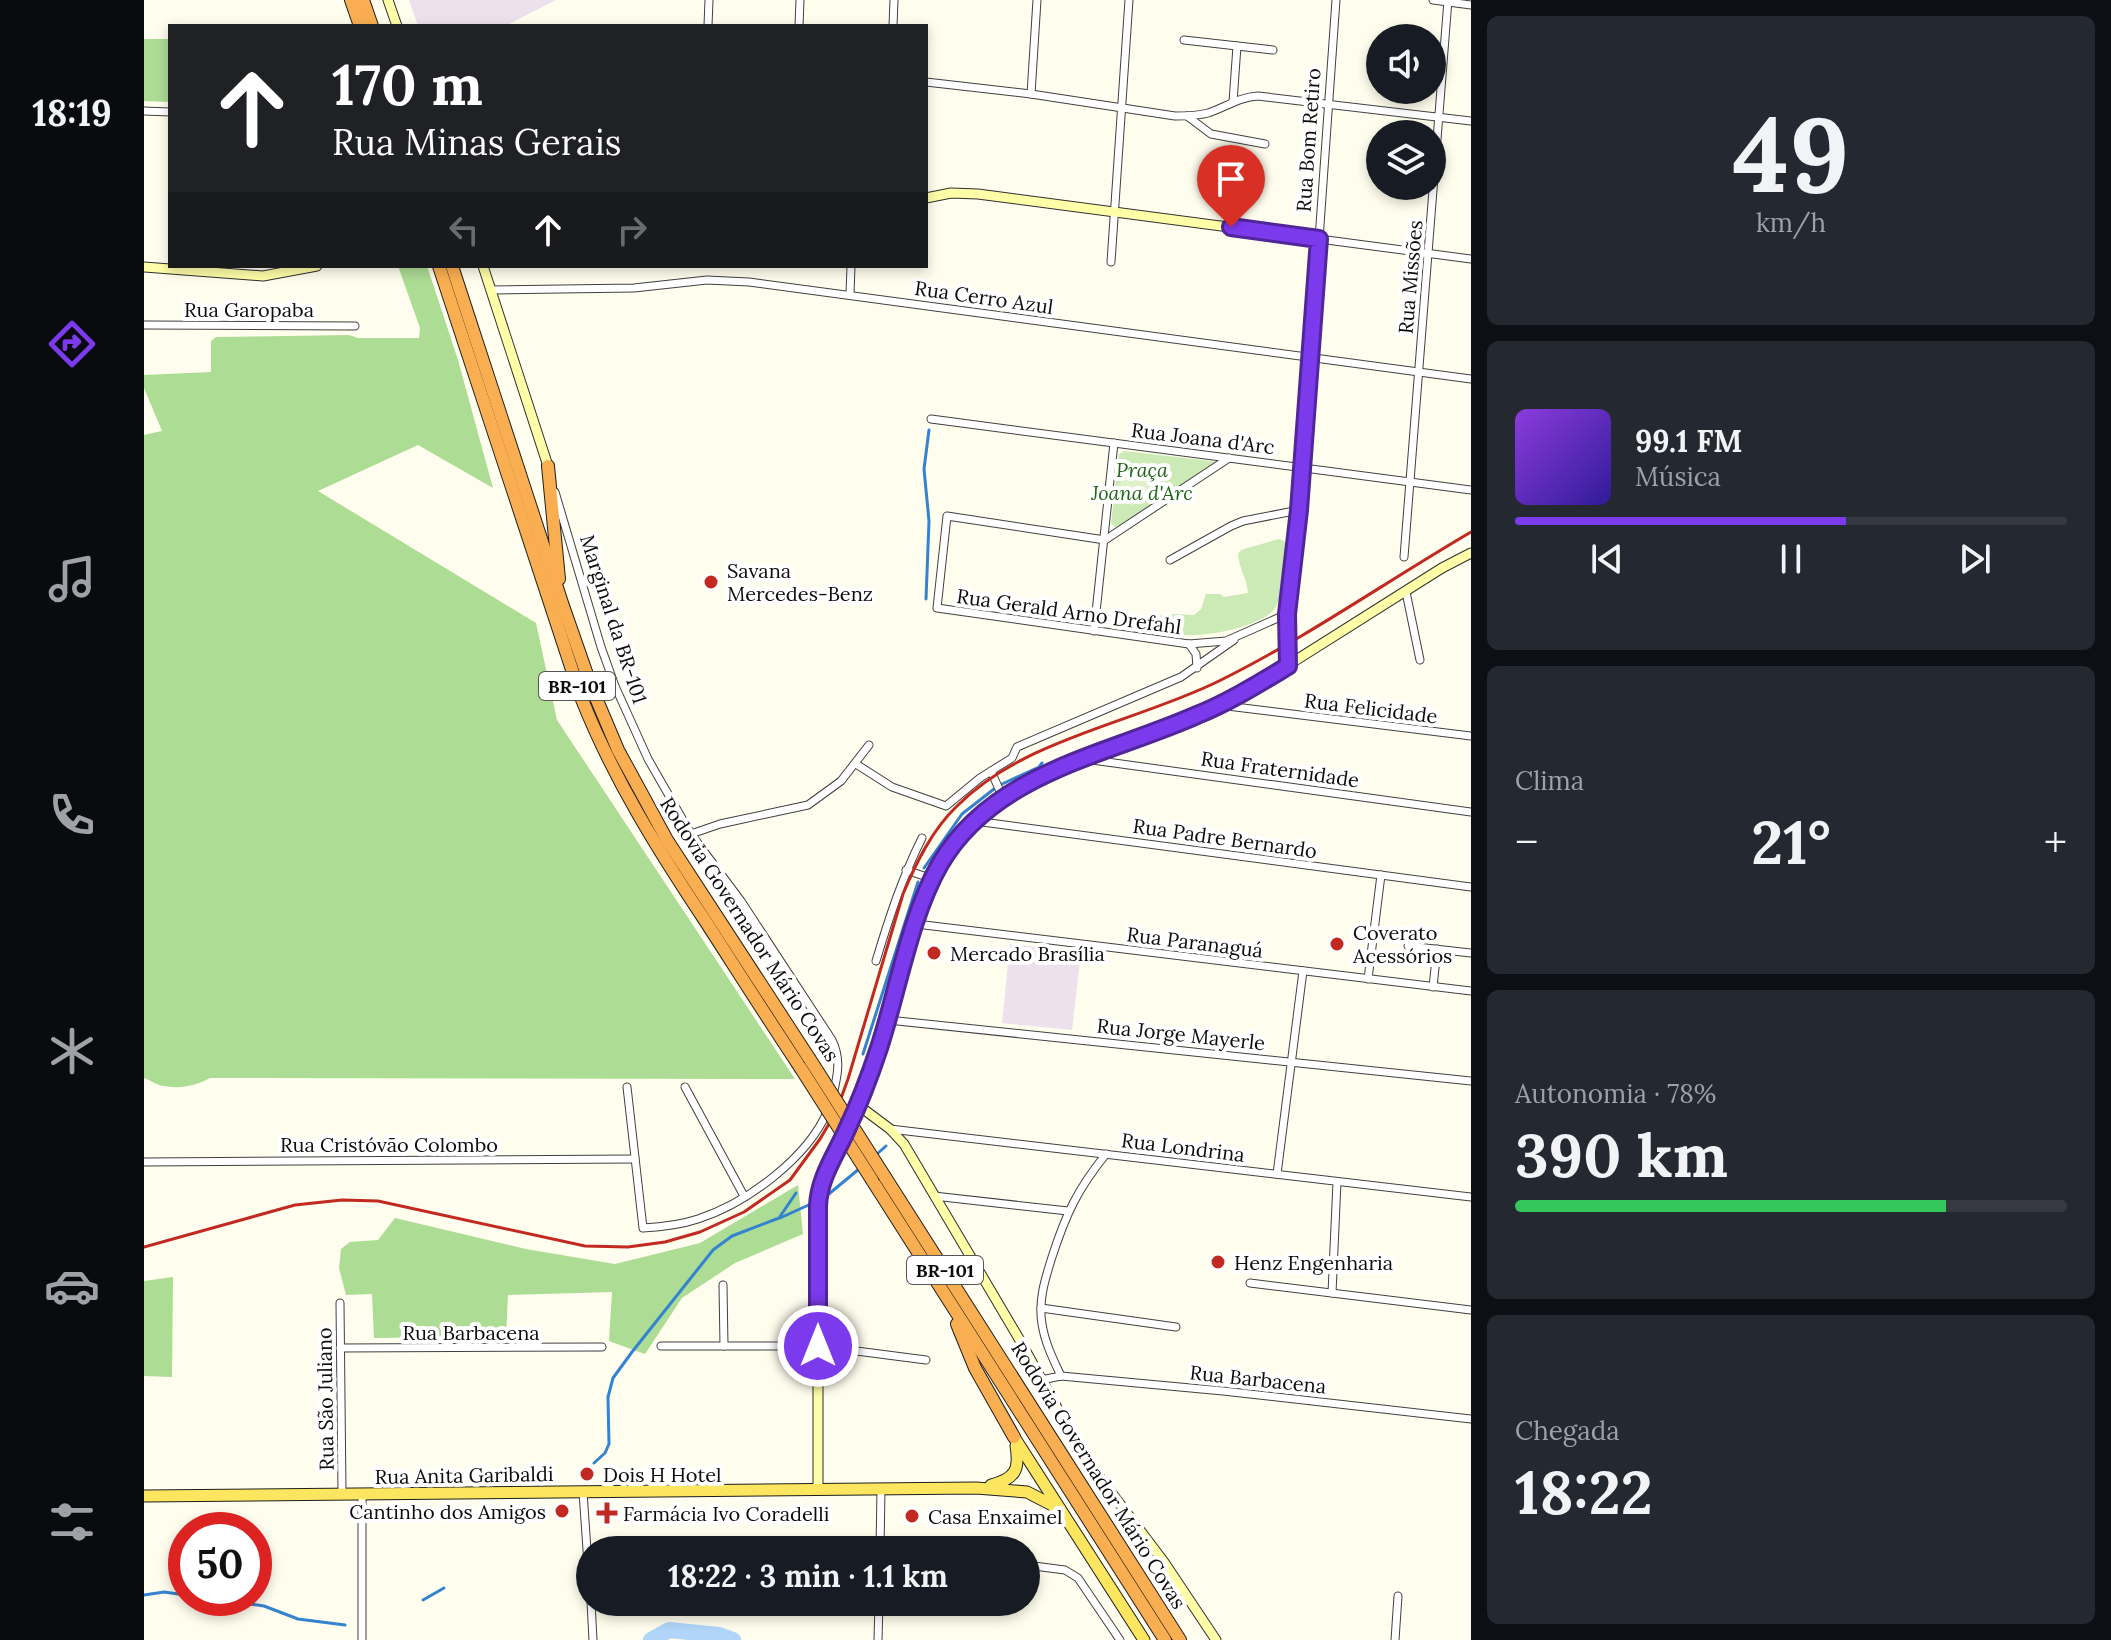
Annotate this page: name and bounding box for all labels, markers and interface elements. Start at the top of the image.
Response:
map controls [1366,24,1446,200]
button: sound [1366,24,1446,104]
text: 170 m [332,49,483,120]
icon: ahead [200,56,304,160]
street label: Rua Bom Retiro [1291,67,1325,213]
text: 49 [1733,87,1849,220]
text: 18:19 [32,90,112,136]
text: Rua Minas Gerais [332,119,621,165]
button: layers [1366,120,1446,200]
pin [1197,145,1265,227]
icon: arrive [1209,157,1253,201]
text: km/h [1756,206,1826,239]
icon: left [442,208,486,252]
icon: ahead [526,208,570,252]
icon: right [610,208,654,252]
street label: Rua Missões [1393,219,1427,335]
street label: Rua Cerro Azul [913,275,1055,319]
street label: Rua Garopaba [184,297,314,322]
icon: directions [44,316,100,372]
street label: Rua Joana d'Arc [1130,417,1276,459]
text: 99.1 FM [1635,422,1742,460]
park label: Praça Joana d'Arc [1090,457,1193,505]
text: Música [1635,460,1721,493]
street label: Marginal da BR-101 [575,532,653,706]
icon: previous [1585,537,1629,581]
icon: pause [1769,537,1813,581]
icon: next [1953,537,1997,581]
icon: music [44,551,100,607]
place label: Savana Mercedes-Benz [727,558,873,606]
marker: Savana Mercedes-Benz [702,573,720,591]
street label: Rua Gerald Arno Drefahl [955,583,1183,639]
road number: BR-101 [539,672,615,700]
street label: Rua Felicidade [1303,687,1439,729]
street label: Rua Fraternidade [1199,746,1361,793]
text: Clima [1515,764,1584,797]
icon: phone [44,787,100,843]
street label: Rodovia Governador Mário Covas [655,792,845,1066]
text: 21° [1751,804,1831,880]
street label: Rua Padre Bernardo [1131,813,1319,863]
text: − [1515,814,1538,870]
text: + [2044,814,2067,870]
place label: Coverato Acessórios [1352,920,1452,968]
street label: Rua Paranaguá [1125,921,1265,963]
marker: Coverato Acessórios [1328,935,1346,953]
place label: Mercado Brasília [950,941,1105,966]
marker: Mercado Brasília [925,944,943,962]
street label: Rua Jorge Mayerle [1096,1013,1267,1055]
icon: climate [44,1023,100,1079]
text: Autonomia · 78% [1515,1077,1716,1110]
text: 390 km [1515,1117,1728,1193]
street label: Rua Londrina [1120,1127,1246,1167]
street label: Rua Cristóvão Colombo [280,1132,498,1157]
place label: Henz Engenharia [1234,1250,1393,1275]
marker: Henz Engenharia [1209,1253,1227,1271]
road number: BR-101 [907,1256,983,1284]
icon: car [44,1258,100,1314]
position arrow [776,1304,860,1388]
street label: Rua Barbacena [402,1320,540,1345]
street label: Rua São Juliano [311,1327,339,1471]
street label: Rodovia Governador Mário Covas [1006,1337,1192,1613]
street label: Rua Barbacena [1188,1359,1328,1399]
text: Chegada [1515,1414,1620,1447]
text: 18:22 [1515,1454,1653,1530]
street label: Rua Anita Garibaldi [374,1461,554,1489]
place label: Dois H Hotel [603,1462,721,1487]
marker: Dois H Hotel [578,1465,596,1483]
icon: filters [44,1494,100,1550]
place label: Cantinho dos Amigos [349,1499,546,1524]
place label: Farmácia Ivo Coradelli [623,1501,829,1526]
marker: Cantinho dos Amigos [553,1502,571,1520]
marker: Farmácia Ivo Coradelli [598,1504,616,1522]
place label: Casa Enxaimel [928,1504,1062,1529]
marker: Casa Enxaimel [903,1507,921,1525]
speed limit sign: 50 [168,1512,272,1616]
text: 18:22 · 3 min · 1.1 km [668,1557,948,1595]

